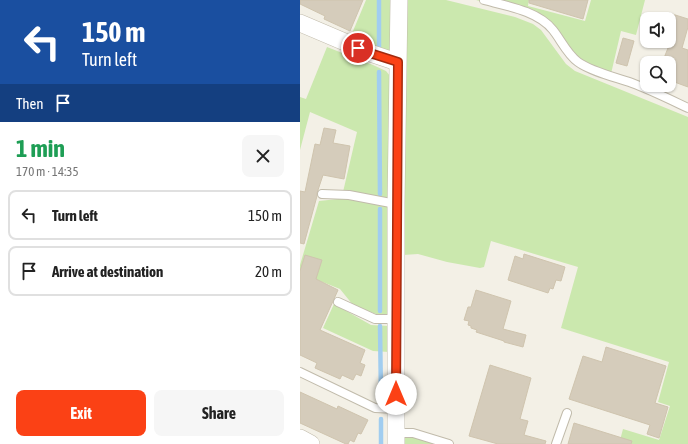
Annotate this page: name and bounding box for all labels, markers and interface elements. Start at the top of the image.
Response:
map controls [640,12,676,92]
button: sound [640,12,676,48]
icon: left [16,16,68,68]
text: 150 m [82,16,145,48]
pin [341,31,375,65]
icon: arrive [347,37,369,59]
text: Turn left [82,49,137,70]
button: search [640,56,676,92]
icon: arrive [52,92,74,114]
text: Then [16,95,44,112]
text: 1 min [16,135,65,162]
button: close [242,135,284,177]
text: 170 m · 14:35 [16,164,79,179]
icon: left [18,204,40,226]
text: Turn left [52,207,98,224]
text: 150 m [248,207,282,224]
icon: arrive [18,260,40,282]
text: Arrive at destination [52,263,163,280]
text: 20 m [255,263,282,280]
position arrow [375,373,417,415]
button: Exit [16,390,146,436]
button: Share [154,390,284,436]

